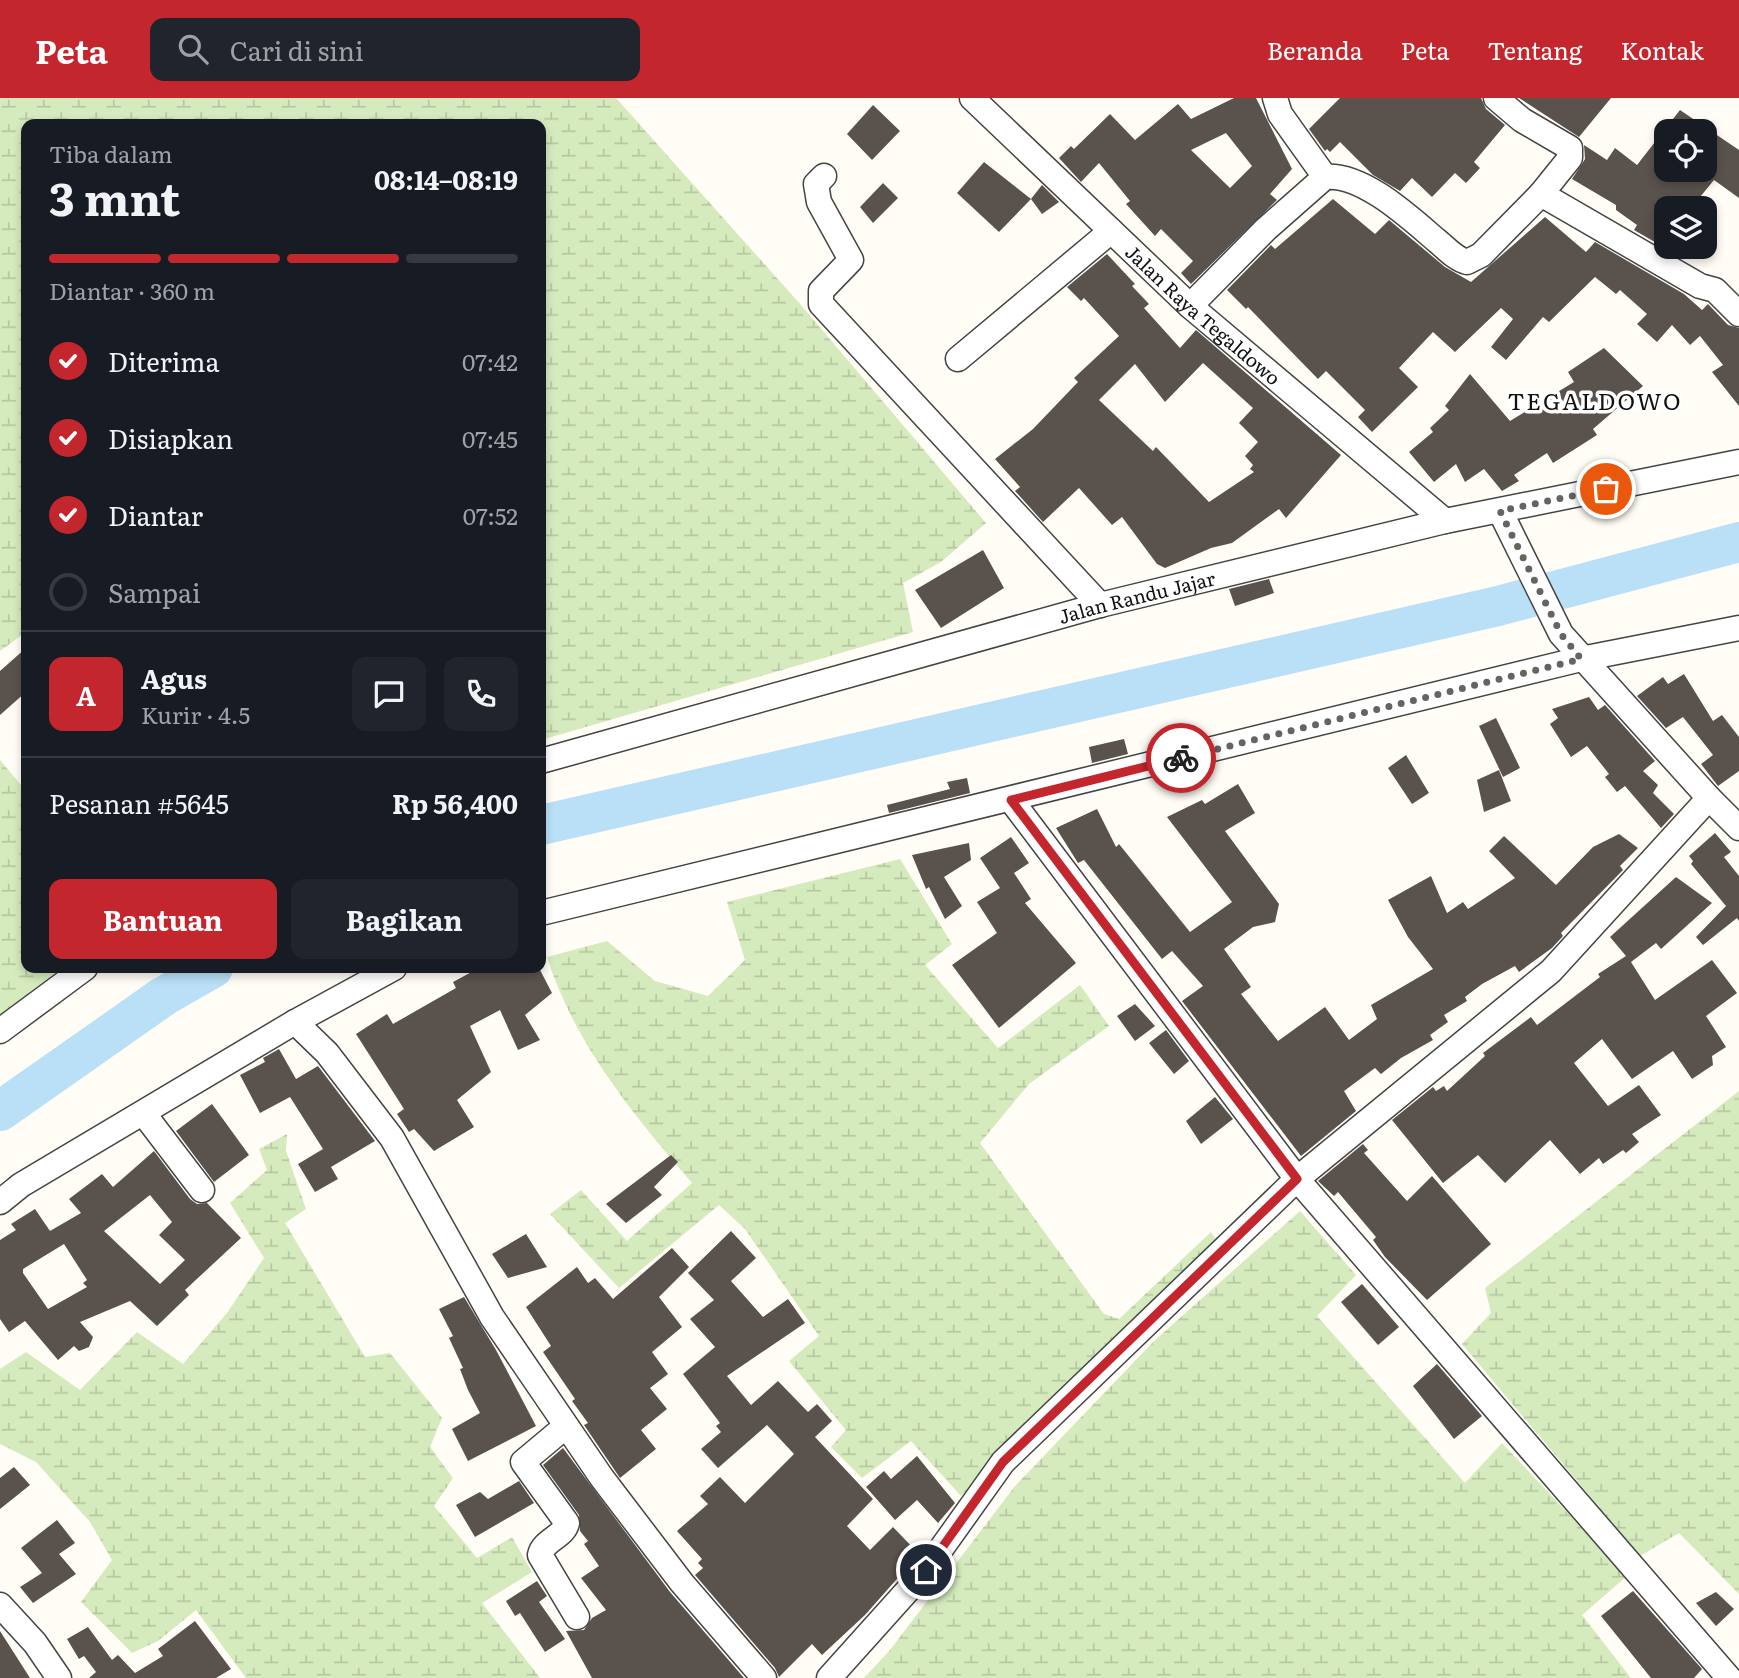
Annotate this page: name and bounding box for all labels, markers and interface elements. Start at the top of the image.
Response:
search box [150,18,640,81]
text: Peta [35,25,108,74]
icon: search [174,30,212,68]
text: Cari di sini [230,30,364,69]
text: Beranda [1267,32,1363,67]
text: Peta [1401,32,1450,67]
text: Tentang [1488,32,1582,67]
text: Kontak [1620,32,1704,67]
map controls [1654,119,1717,259]
button: locate [1654,119,1717,182]
text: Tiba dalam [49,136,173,170]
text: 08:14–08:19 [374,159,518,198]
text: 3 mnt [49,162,180,230]
button: layers [1654,196,1717,259]
street label: Jalan Raya Tegaldowo [1120,238,1287,391]
text: Diantar · 360 m [49,273,215,307]
text: Diterima [108,341,220,380]
icon: check [49,342,87,380]
text: 07:42 [462,344,518,378]
district label: TEGALDOWO [1507,383,1683,417]
text: Disiapkan [108,418,233,457]
icon: check [49,419,87,457]
text: 07:45 [462,421,518,455]
pin [1576,459,1636,519]
icon: bag [1587,470,1625,508]
text: Diantar [108,495,203,534]
icon: check [49,496,87,534]
text: 07:52 [463,498,518,532]
street label: Jalan Randu Jajar [1055,563,1218,630]
text: Sampai [108,572,201,611]
button: chat [352,657,426,731]
button: phone [444,657,518,731]
text: Agus [141,658,207,697]
text: A [76,675,96,714]
text: Kurir · 4.5 [141,697,250,731]
courier [1146,723,1216,793]
icon: bike [1162,739,1200,777]
text: Pesanan #5645 [49,783,229,822]
text: Rp 56,400 [392,783,518,822]
button: Bantuan [49,879,277,959]
button: Bagikan [291,879,518,959]
pin [896,1540,956,1600]
icon: home [907,1551,945,1589]

